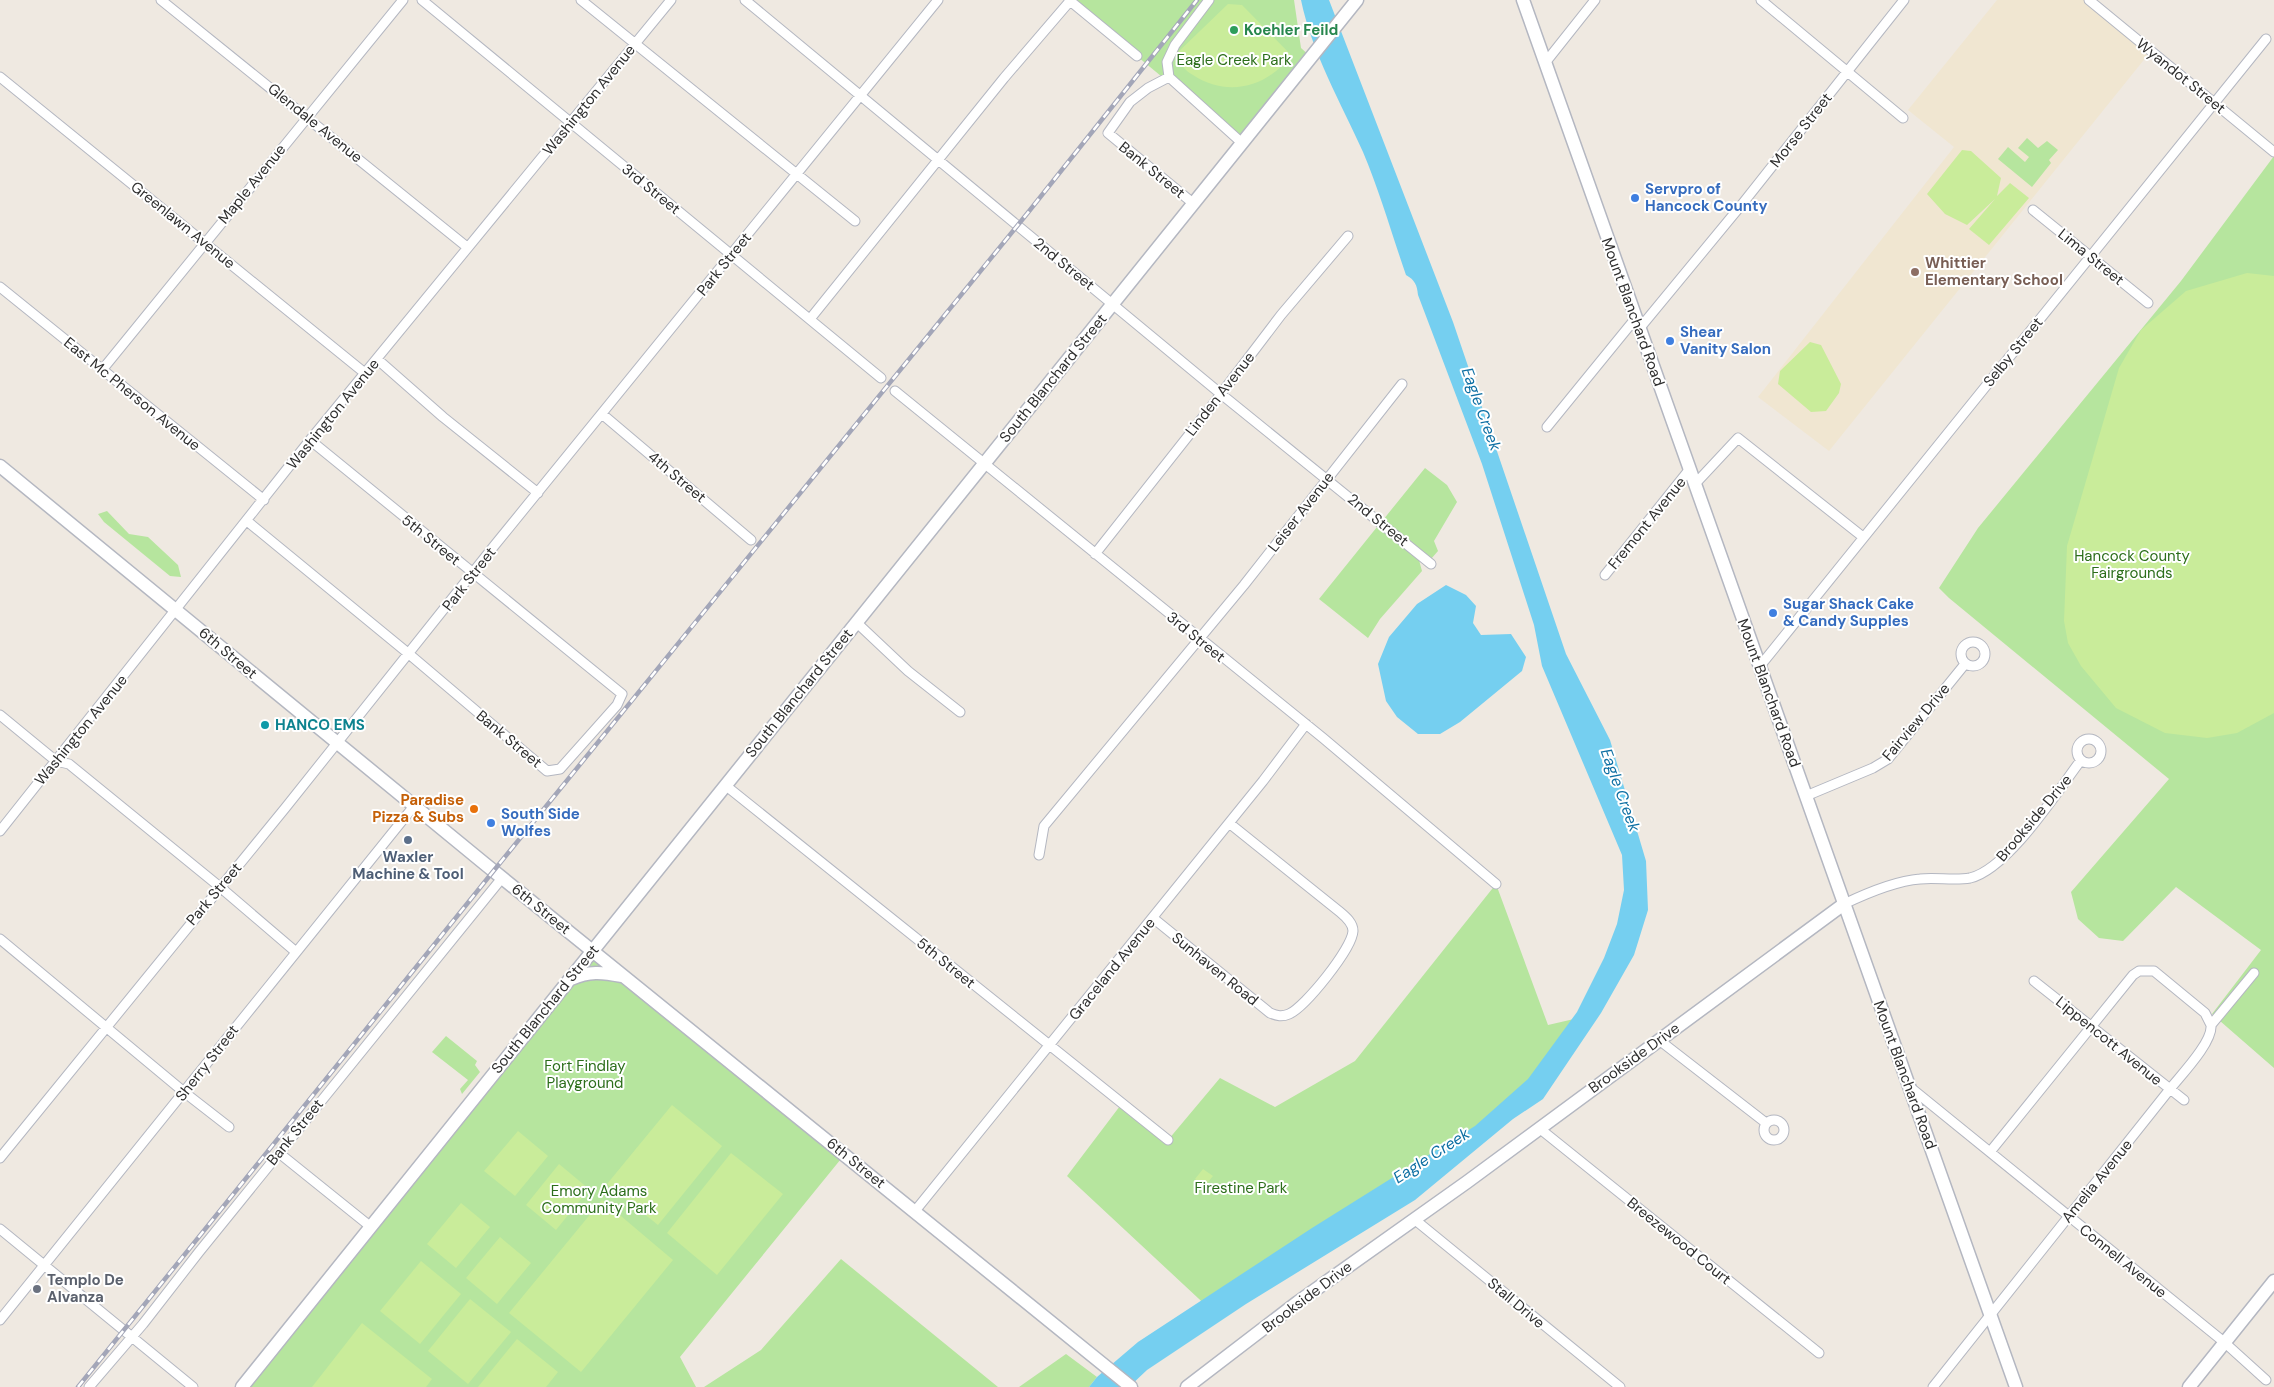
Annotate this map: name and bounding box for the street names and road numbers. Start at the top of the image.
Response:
street label: Wyandot Street [2132,34,2230,118]
street label: Washington Avenue [538,41,640,159]
street label: Glendale Avenue [264,79,366,167]
street label: Morse Street [1766,88,1837,171]
street label: Bank Street [1115,137,1189,203]
street label: Maple Avenue [214,140,290,228]
street label: 3rd Street [617,159,685,219]
street label: Greenlawn Avenue [127,177,239,273]
street label: Lima Street [2054,224,2128,290]
street label: Park Street [692,228,756,300]
street label: 2nd Street [1029,233,1099,295]
street label: Mount Blanchard Road [1597,235,1669,389]
street label: South Blanchard Street [995,309,1111,447]
street label: Selby Street [1979,313,2047,391]
street label: East Mc Pherson Avenue [60,333,204,455]
street label: Linden Avenue [1181,348,1259,440]
street label: Washington Avenue [282,355,384,473]
street label: 4th Street [644,447,710,507]
street label: Leiser Avenue [1263,468,1339,556]
street label: Fremont Avenue [1604,473,1690,573]
street label: 2nd Street [1343,489,1413,551]
street label: 5th Street [397,510,465,570]
street label: Park Street [438,543,500,615]
street label: 3rd Street [1162,607,1230,667]
street label: Mount Blanchard Road [1733,616,1805,770]
street label: 6th Street [195,623,261,683]
street label: South Blanchard Street [741,624,857,762]
street label: Washington Avenue [30,671,132,789]
street label: Fairview Drive [1878,679,1954,765]
street label: Bank Street [472,706,546,772]
street label: Brookside Drive [1992,770,2076,866]
street label: Park Street [182,858,246,930]
street label: 6th Street [507,879,575,939]
street label: Graceland Avenue [1064,913,1160,1025]
street label: Sunhaven Road [1168,928,1262,1010]
street label: 5th Street [912,933,980,993]
street label: South Blanchard Street [487,940,603,1078]
street label: Lippencott Avenue [2052,992,2166,1090]
street label: Mount Blanchard Road [1869,998,1941,1152]
street label: Brookside Drive [1585,1018,1683,1098]
street label: Sherry Street [171,1021,243,1105]
street label: Bank Street [262,1095,328,1169]
street label: 6th Street [822,1133,890,1193]
street label: Amelia Avenue [2057,1135,2137,1227]
street label: Breezewood Court [1623,1193,1735,1289]
street label: Connell Avenue [2075,1220,2171,1302]
street label: Brookside Drive [1258,1257,1356,1337]
street label: Stall Drive [1483,1273,1549,1333]

